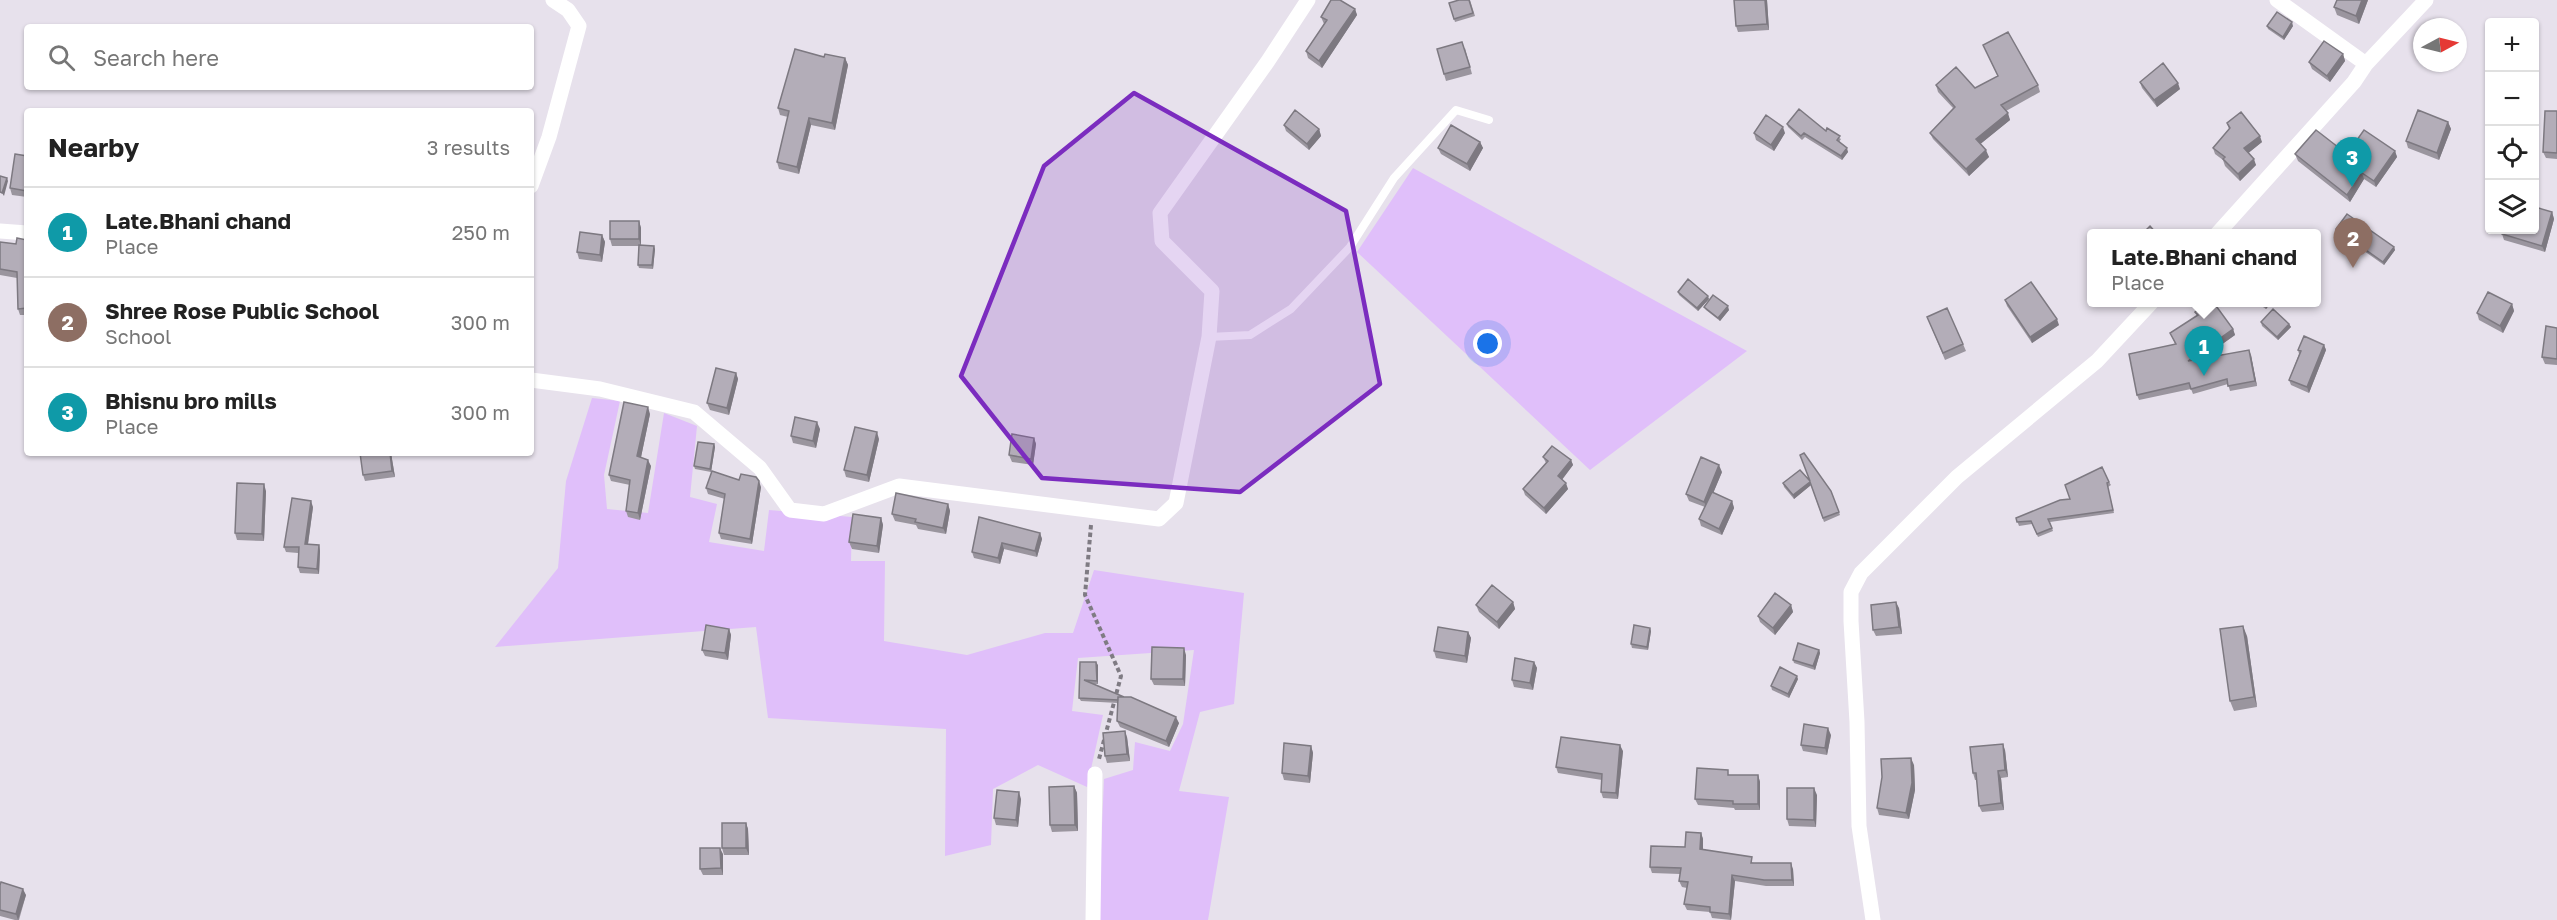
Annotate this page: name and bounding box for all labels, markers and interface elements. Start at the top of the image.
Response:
north arrow [2413,18,2467,72]
map controls [2485,18,2539,234]
button: + [2485,18,2539,72]
search box [24,24,534,90]
icon: search [45,41,78,74]
text: Search here [93,44,219,71]
button: − [2485,72,2539,126]
button: locate [2485,126,2539,180]
text: Nearby [48,132,139,163]
text: 3 results [427,135,510,159]
pin: 3 [2332,138,2372,187]
button: layers [2485,180,2539,234]
text: Late.Bhani chand [105,207,291,234]
pin: 2 [2334,218,2372,268]
text: 1 [62,220,73,244]
text: 250 m [452,220,510,244]
popup [2087,229,2321,307]
text: Place [105,234,158,258]
text: Late.Bhani chand [2111,243,2297,270]
text: Place [2111,270,2164,294]
text: Shree Rose Public School [105,297,379,324]
text: 2 [61,310,74,334]
text: 300 m [451,310,510,334]
text: School [105,324,171,348]
pin: 1 [2184,326,2224,376]
your location [1473,329,1502,358]
text: Bhisnu bro mills [105,387,277,414]
text: 3 [61,400,74,424]
text: 300 m [451,400,510,424]
text: Place [105,414,158,438]

